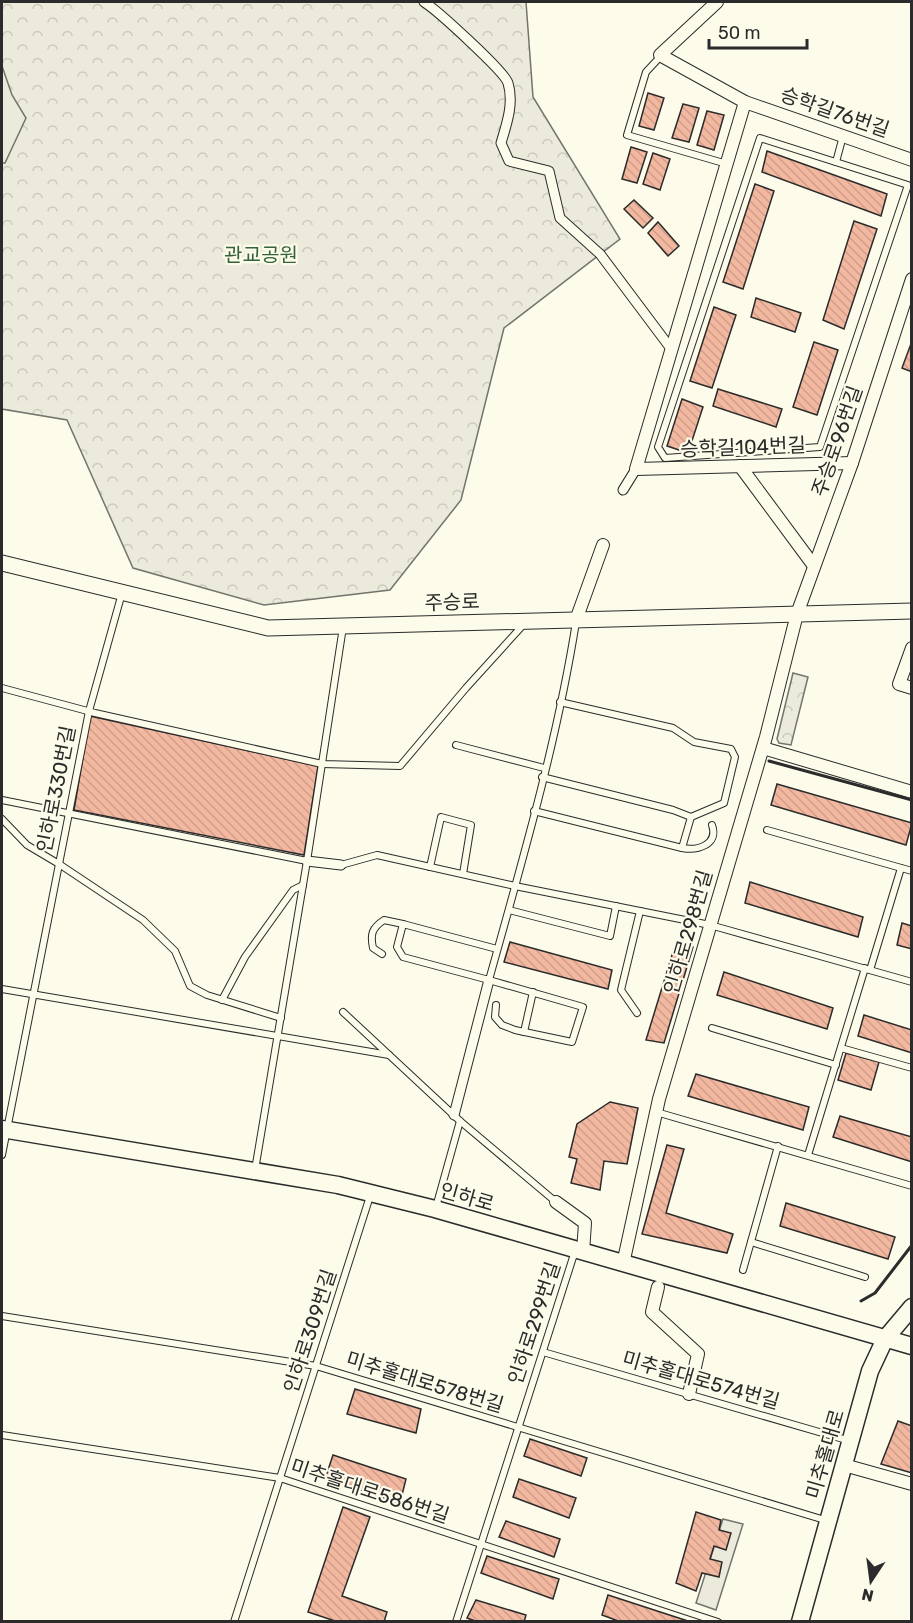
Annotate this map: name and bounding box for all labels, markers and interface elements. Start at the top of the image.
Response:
scale bar [709,12,806,50]
text: 50 m [718,22,761,44]
street label: 승학길76번길 [777,82,893,142]
park label: 관교공원 [224,243,298,267]
street label: 주승로96번길 [807,382,867,500]
street label: 승학길104번길 [680,433,806,461]
street label: 주승로 [424,589,480,615]
street label: 인하로330번길 [32,724,80,854]
street label: 인하로298번길 [659,867,717,997]
street label: 인하로 [437,1178,497,1216]
street label: 인하로299번길 [503,1259,565,1387]
street label: 인하로309번길 [279,1266,341,1396]
street label: 미추홀대로574번길 [619,1346,783,1414]
street label: 미추홀대로578번길 [343,1347,507,1417]
street label: 미추홀대로 [801,1406,849,1502]
street label: 미추홀대로586번길 [288,1454,452,1528]
north arrow [841,1551,901,1611]
text: N [860,1585,875,1606]

